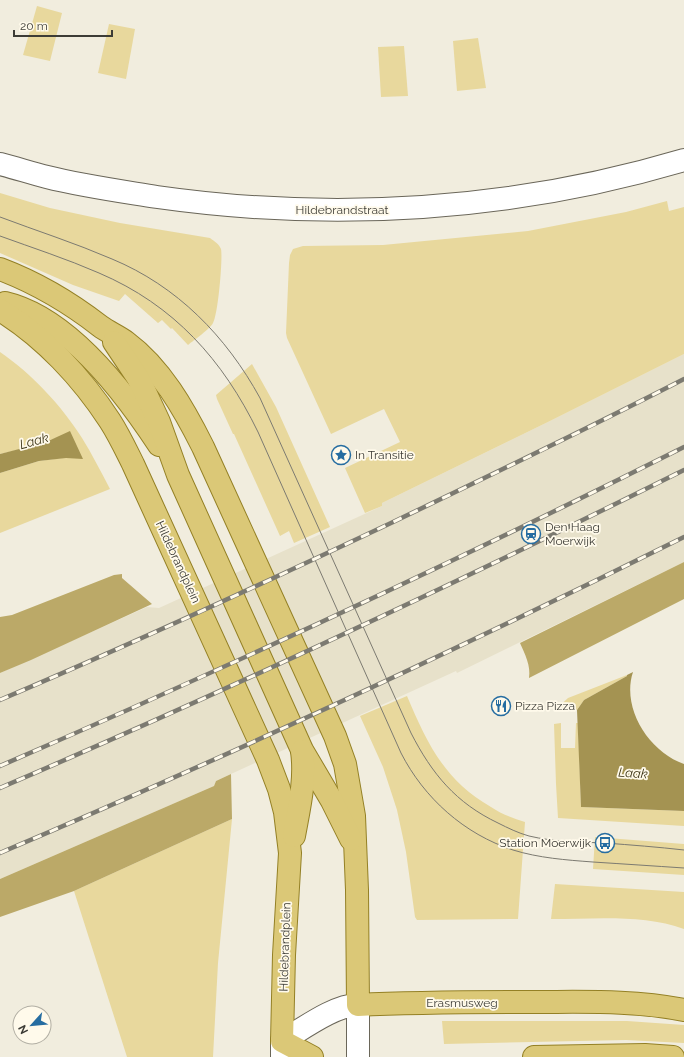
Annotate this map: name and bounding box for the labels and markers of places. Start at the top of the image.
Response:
place icon: In Transitie [330,444,352,466]
place label: In Transitie [355,448,414,462]
place label: Den Haag Moerwijk [545,520,600,548]
station icon: Den Haag Moerwijk [520,523,542,545]
restaurant icon: Pizza Pizza [490,695,512,717]
place label: Pizza Pizza [515,699,575,713]
bus stop icon: Station Moerwijk [594,832,616,854]
place label: Station Moerwijk [499,836,592,850]

